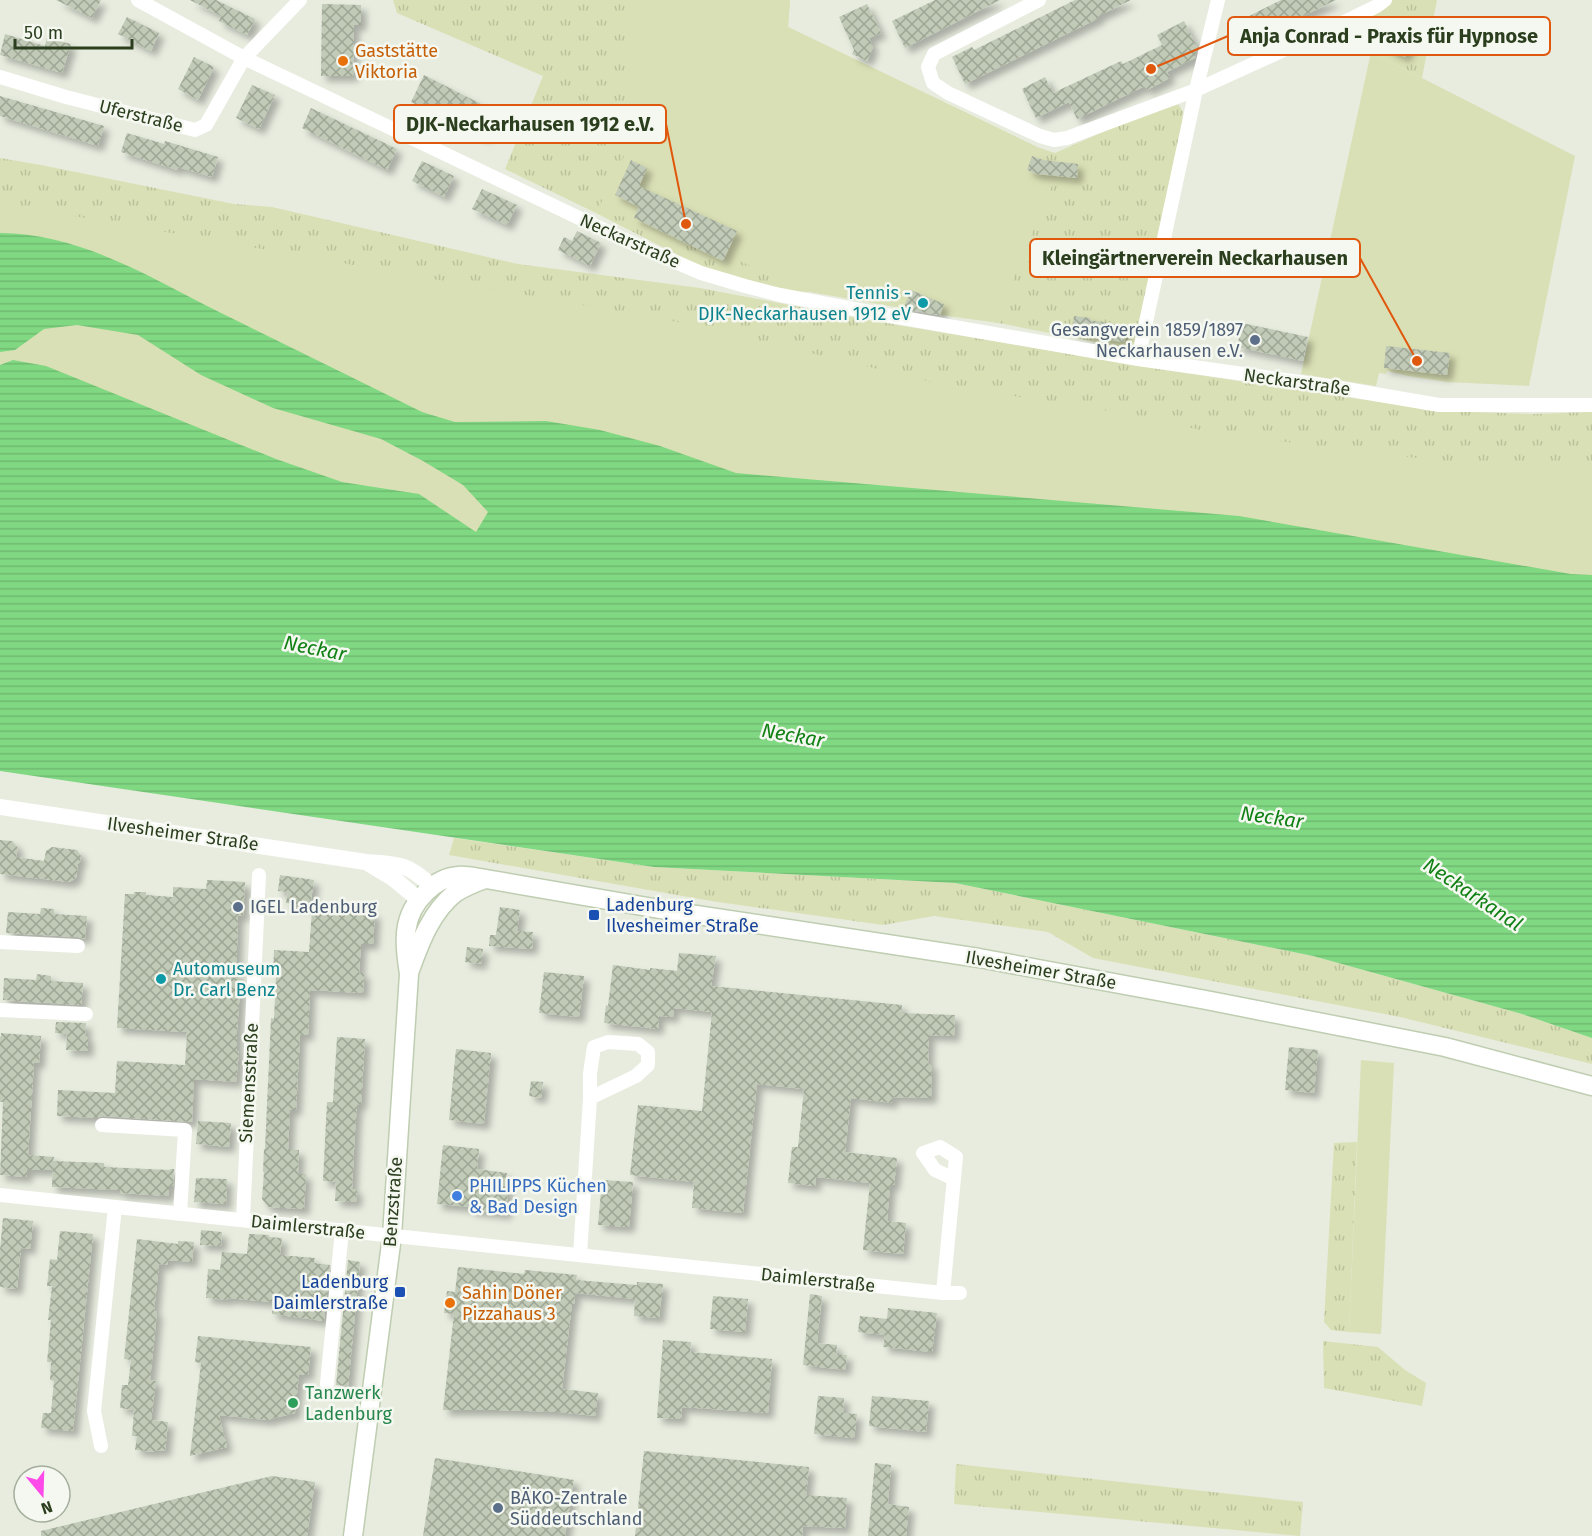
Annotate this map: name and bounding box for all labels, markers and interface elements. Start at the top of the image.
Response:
scale bar [15,12,132,50]
callout: Anja Conrad - Praxis für Hypnose [1228,17,1550,55]
text: 50 m [24,22,63,44]
text: Anja Conrad - Praxis für Hypnose [1239,24,1538,48]
place label: Gaststätte Viktoria [355,40,438,83]
marker: Gaststätte Viktoria [336,54,350,68]
street label: Uferstraße [97,95,185,137]
callout: DJK-Neckarhausen 1912 e.V. [394,105,666,143]
text: DJK-Neckarhausen 1912 e.V. [406,112,654,136]
street label: Neckarstraße [576,209,684,273]
callout: Kleingärtnerverein Neckarhausen [1030,239,1360,277]
text: Kleingärtnerverein Neckarhausen [1042,246,1348,270]
place label: Tennis - DJK-Neckarhausen 1912 eV [698,282,911,325]
marker: Tennis - DJK-Neckarhausen 1912 eV [916,296,930,310]
place label: Gesangverein 1859/1897 Neckarhausen e.V. [1051,319,1243,362]
marker: Gesangverein 1859/1897 Neckarhausen e.V. [1248,333,1262,347]
street label: Neckarstraße [1242,364,1352,400]
water label: Neckar [282,630,350,666]
water label: Neckar [760,718,828,753]
water label: Neckar [1239,801,1306,833]
street label: Ilvesheimer Straße [106,812,260,856]
water label: Neckarkanal [1419,852,1527,936]
place label: Ladenburg Ilvesheimer Straße [606,894,759,937]
place label: IGEL Ladenburg [250,896,378,918]
marker: IGEL Ladenburg [231,900,245,914]
marker: Ladenburg Ilvesheimer Straße [587,908,601,922]
street label: Ilvesheimer Straße [964,946,1118,994]
place label: Automuseum Dr. Carl Benz [173,958,281,1001]
marker: Automuseum Dr. Carl Benz [154,972,168,986]
street label: Siemensstraße [235,1022,263,1144]
street label: Benzstraße [379,1156,407,1248]
place label: PHILIPPS Küchen & Bad Design [469,1175,607,1218]
marker: PHILIPPS Küchen & Bad Design [450,1189,464,1203]
street label: Daimlerstraße [250,1210,366,1244]
street label: Daimlerstraße [760,1263,876,1297]
place label: Ladenburg Daimlerstraße [273,1271,389,1314]
place label: Sahin Döner Pizzahaus 3 [462,1282,562,1325]
marker: Ladenburg Daimlerstraße [393,1285,407,1299]
marker: Sahin Döner Pizzahaus 3 [443,1296,457,1310]
place label: Tanzwerk Ladenburg [305,1382,393,1425]
marker: Tanzwerk Ladenburg [286,1396,300,1410]
north arrow [12,1464,72,1524]
place label: BÄKO-Zentrale Süddeutschland [510,1487,642,1530]
text: N [39,1497,55,1518]
marker: BÄKO-Zentrale Süddeutschland [491,1501,505,1515]

